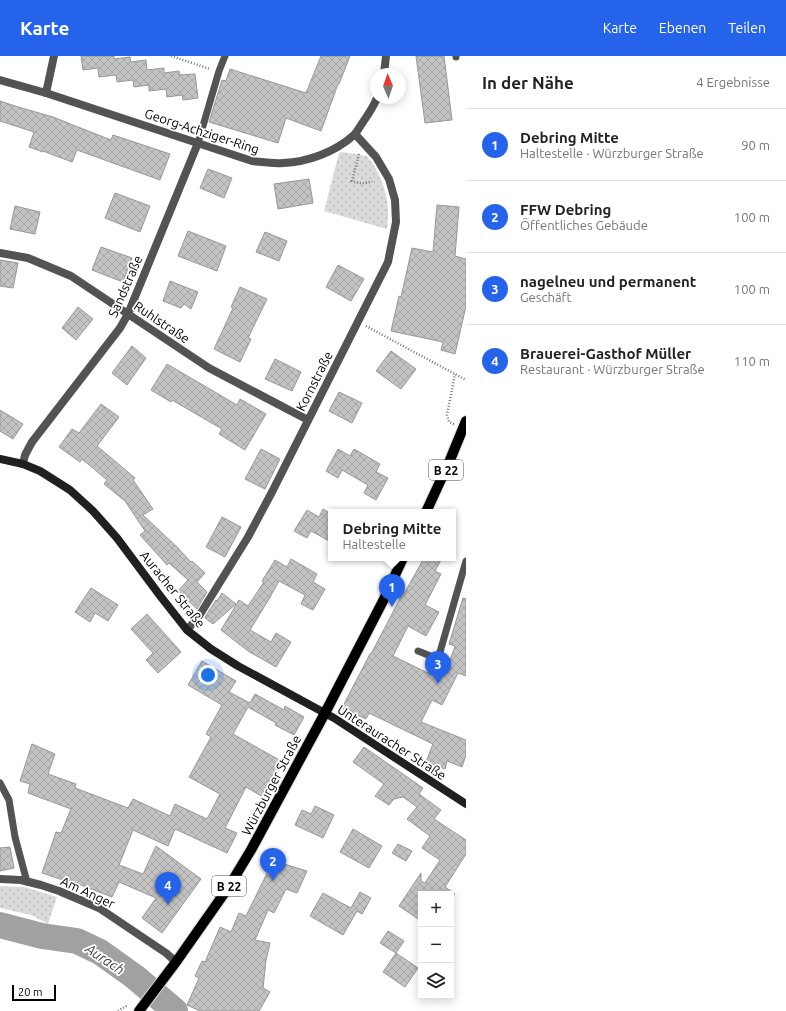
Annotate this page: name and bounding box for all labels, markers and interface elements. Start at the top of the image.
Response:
text: Karte [20,17,69,39]
text: Karte [603,20,637,36]
text: Ebenen [659,20,706,36]
text: Teilen [728,20,766,36]
north arrow [370,68,406,104]
text: In der Nähe [482,73,574,92]
text: 4 Ergebnisse [696,75,770,89]
street label: Georg-Achziger-Ring [143,106,261,156]
text: Debring Mitte [520,129,619,146]
text: 1 [491,138,499,152]
text: 90 m [741,138,770,152]
text: Haltestelle · Würzburger Straße [520,146,704,160]
text: FFW Debring [520,201,611,218]
text: 2 [491,210,499,224]
text: 100 m [734,210,770,224]
text: Öffentliches Gebäude [520,218,648,232]
street label: Sandstraße [105,253,145,319]
text: nagelneu und permanent [520,273,696,290]
text: 3 [491,282,499,296]
text: 100 m [734,282,770,296]
text: Geschäft [520,290,572,304]
street label: Ruhlstraße [132,298,192,346]
text: Brauerei-Gasthof Müller [520,345,691,362]
street label: Kornstraße [293,349,335,413]
text: 4 [491,354,499,368]
text: 110 m [734,354,770,368]
text: Restaurant · Würzburger Straße [520,362,705,376]
road number: B 22 [429,460,463,480]
popup [328,509,456,561]
text: Debring Mitte [343,520,441,537]
text: Haltestelle [343,537,406,551]
street label: Auracher Straße [138,548,208,630]
pin: 1 [379,574,405,607]
pin: 3 [425,651,451,684]
your location [198,665,218,685]
street label: Unterauracher Straße [335,702,449,782]
street label: Würzburger Straße [239,733,303,837]
pin: 2 [260,848,286,881]
pin: 4 [155,872,181,905]
street label: Am Anger [59,873,117,911]
road number: B 22 [212,876,246,896]
map controls [418,891,454,999]
button: + [418,891,454,927]
button: − [418,927,454,963]
water label: Aurach [82,940,127,978]
button: layers [418,963,454,999]
scale bar [12,983,56,1002]
text: 20 m [18,986,42,998]

